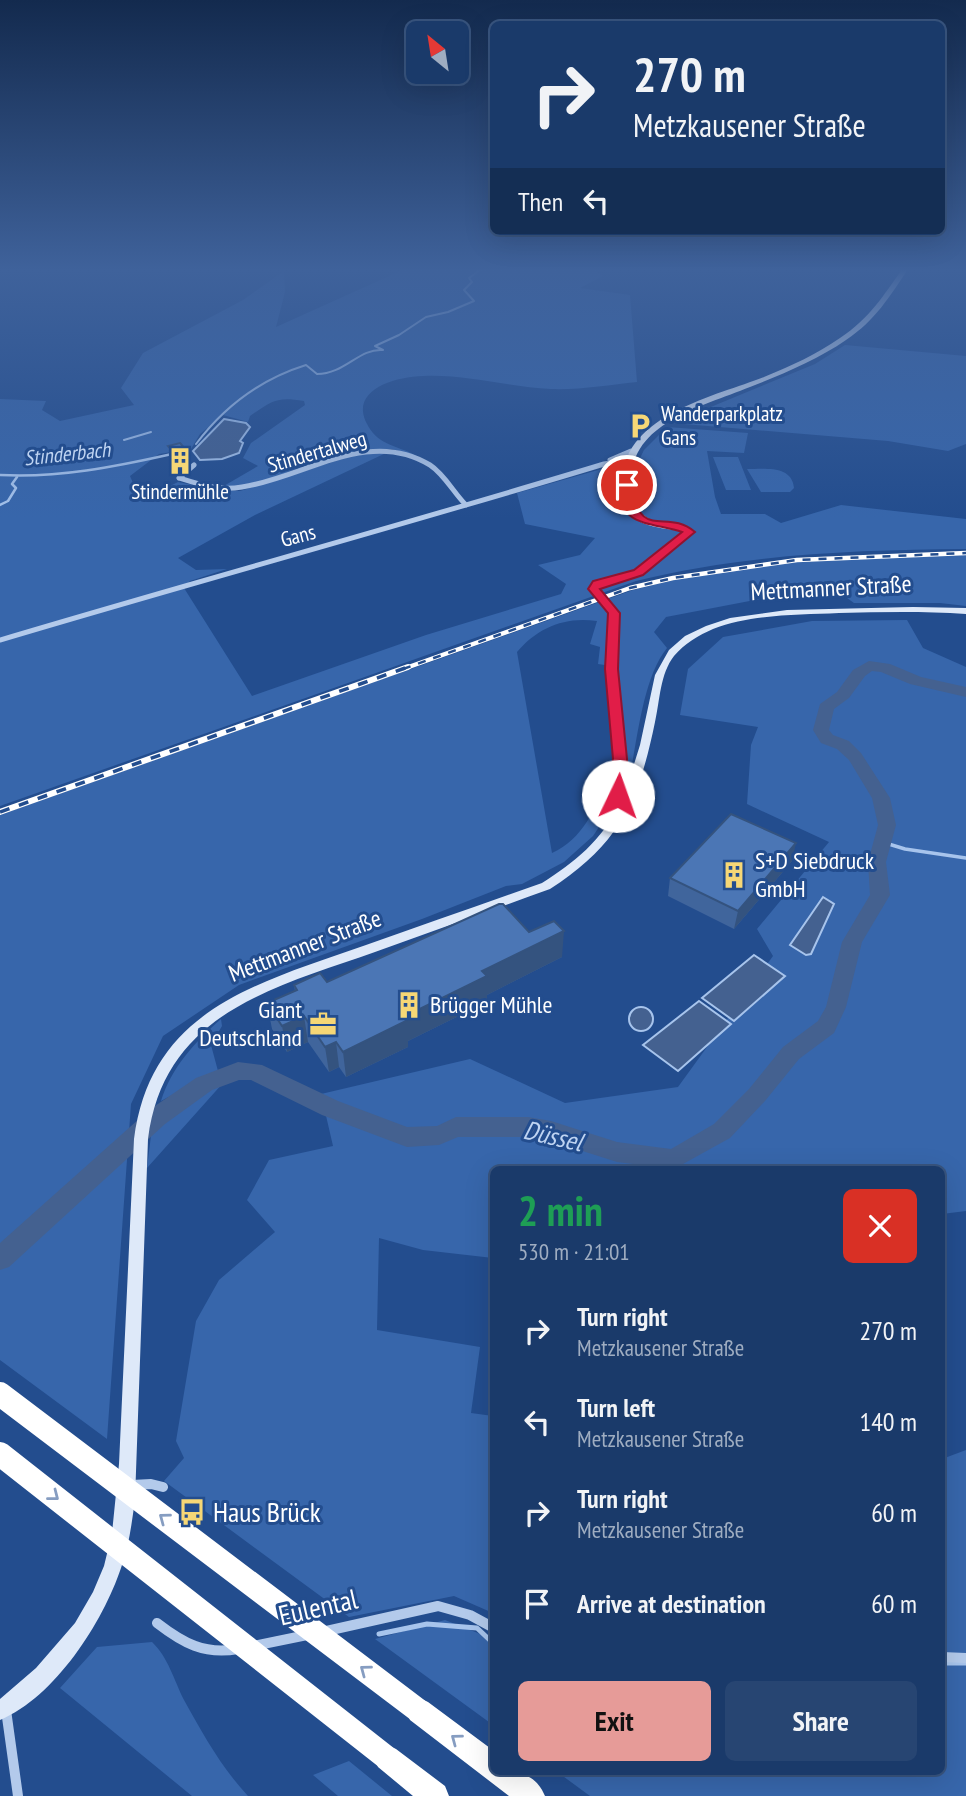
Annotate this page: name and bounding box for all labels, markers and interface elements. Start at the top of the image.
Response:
north arrow [406,21,469,84]
map controls [406,21,469,84]
text: 270 m [633,42,746,106]
icon: right [518,49,609,140]
text: Metzkausener Straße [633,104,866,146]
icon: left [577,182,615,220]
text: Then [518,185,563,218]
place label: Wanderparkplatz Gans [661,400,783,451]
parking icon: Wanderparkplatz Gans [625,411,655,441]
street label: Stindertalweg [264,425,369,478]
water label: Stinderbach [23,435,113,471]
building icon: Stindermühle [165,446,195,476]
pin [597,455,657,515]
icon: arrive [608,466,646,504]
place label: Stindermühle [131,478,229,505]
street label: Gans [277,518,318,553]
street label: Mettmanner Straße [750,568,912,607]
position arrow [581,759,655,833]
place label: S+D Siebdruck GmbH [755,845,875,904]
building icon: S+D Siebdruck GmbH [719,860,749,890]
street label: Mettmanner Straße [224,902,386,989]
place label: Brügger Mühle [430,989,552,1020]
building icon: Brügger Mühle [394,990,424,1020]
place label: Giant Deutschland [199,994,302,1053]
office icon: Giant Deutschland [308,1009,338,1039]
water label: Düssel [521,1113,589,1159]
text: 2 min [518,1183,603,1238]
button: close [843,1189,917,1263]
text: 530 m · 21:01 [518,1237,630,1266]
text: Turn right [577,1300,668,1333]
icon: right [518,1312,556,1350]
text: 270 m [859,1314,917,1347]
text: Metzkausener Straße [577,1333,744,1362]
text: Turn left [577,1391,655,1424]
icon: left [518,1403,556,1441]
text: 140 m [859,1405,917,1438]
text: Metzkausener Straße [577,1424,744,1453]
text: Turn right [577,1482,668,1515]
one-way arrow [46,1488,58,1501]
place label: Haus Brück [213,1493,321,1530]
icon: right [518,1494,556,1532]
text: 60 m [871,1496,917,1529]
bus stop icon: Haus Brück [177,1497,207,1527]
one-way arrow [159,1513,171,1526]
text: Metzkausener Straße [577,1515,744,1544]
street label: Eulental [275,1579,361,1634]
icon: arrive [518,1585,556,1623]
text: Arrive at destination [577,1587,766,1620]
text: 60 m [871,1587,917,1620]
one-way arrow [360,1665,373,1678]
button: Exit [518,1681,711,1761]
button: Share [725,1681,917,1761]
one-way arrow [452,1735,464,1748]

